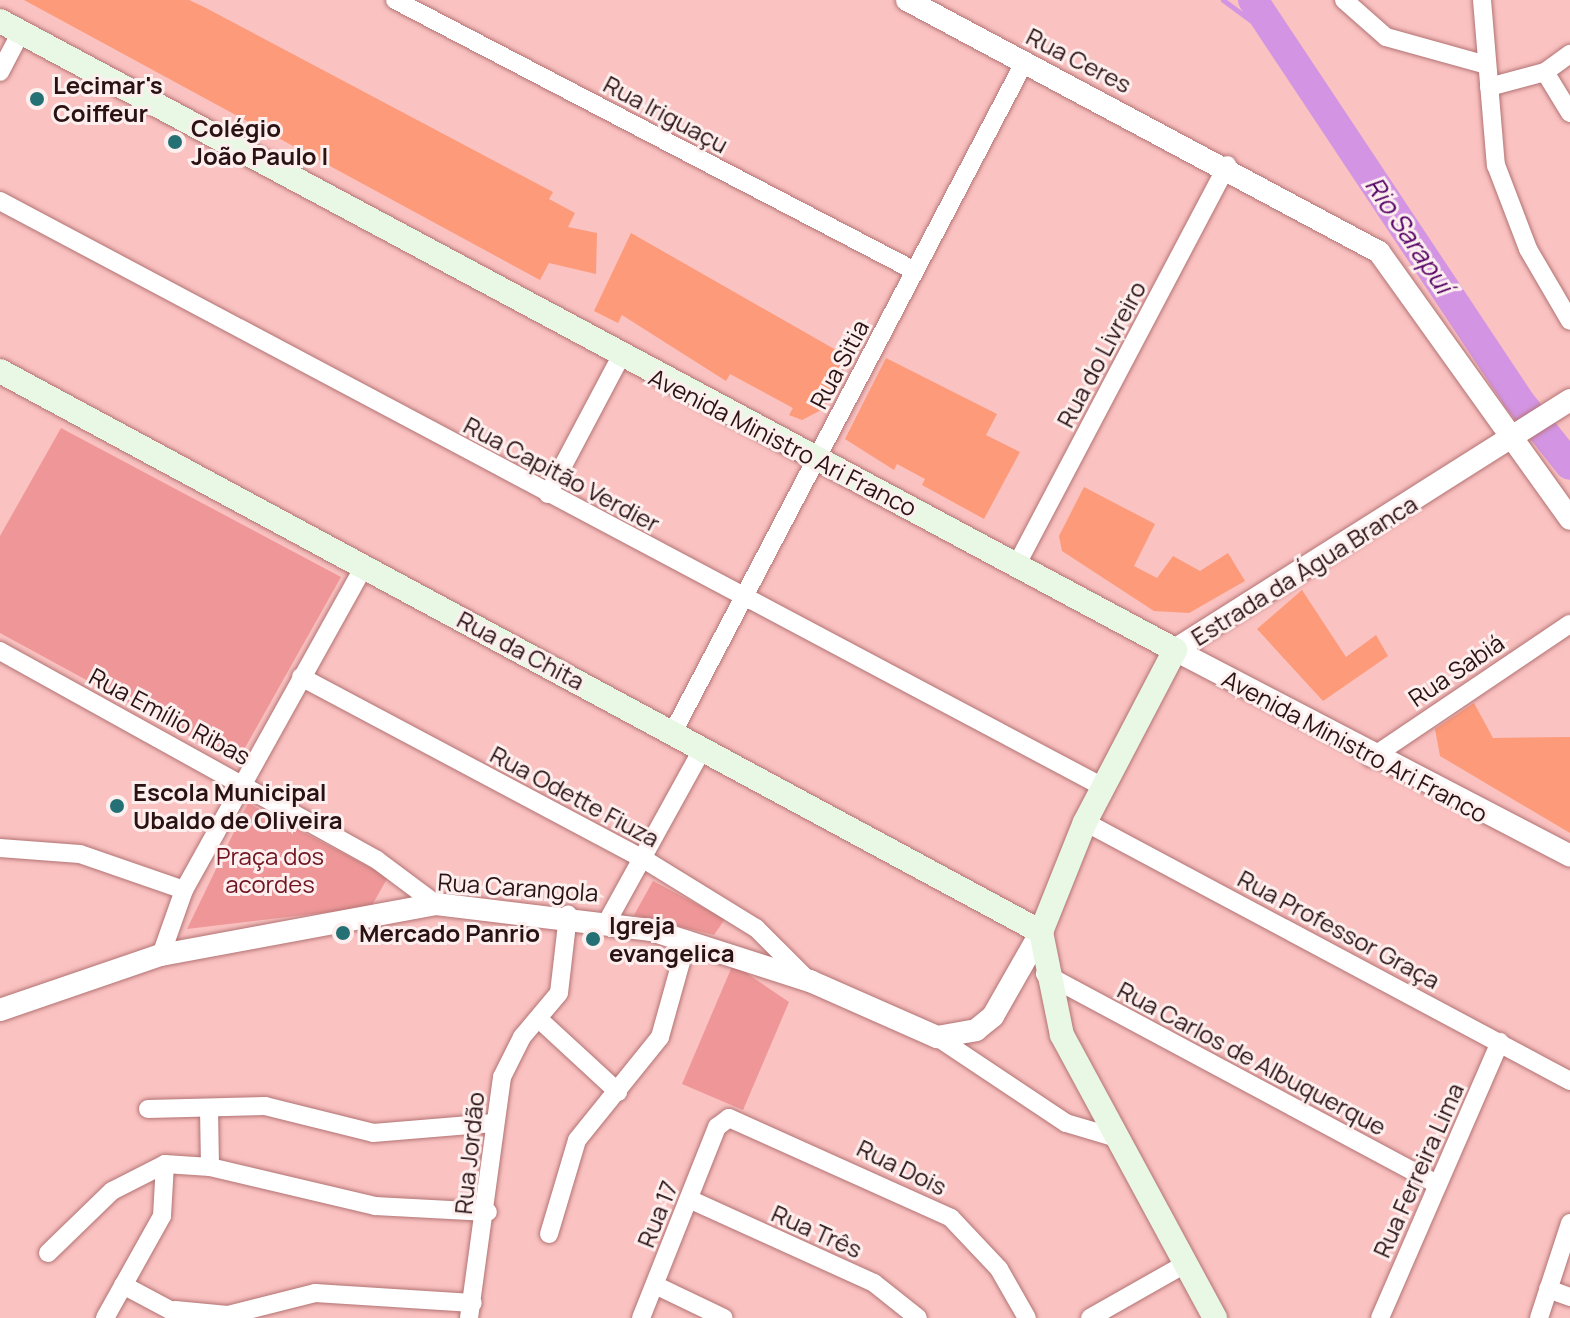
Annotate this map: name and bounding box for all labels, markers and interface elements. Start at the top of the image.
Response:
street label: Rua Ceres [1022,21,1136,99]
street label: Rua Iriguaçu [599,69,733,159]
place label: Lecimar's Coiffeur [53,71,163,127]
marker: Lecimar's Coiffeur [28,90,46,108]
place label: Colégio João Paulo I [191,114,328,170]
marker: Colégio João Paulo I [166,133,184,151]
water label: Rio Sarapuí [1359,171,1459,299]
street label: Rua do Livreiro [1050,276,1152,432]
street label: Rua Sitia [804,315,874,413]
street label: Avenida Ministro Ari Franco [644,362,922,522]
street label: Rua Capitão Verdier [459,410,665,538]
street label: Estrada da Água Branca [1186,489,1422,651]
street label: Rua da Chita [453,604,589,696]
street label: Rua Sabiá [1403,628,1509,712]
street label: Rua Emílio Ribas [85,661,255,771]
street label: Avenida Ministro Ari Franco [1217,664,1493,828]
street label: Rua Odette Fiuza [486,739,664,853]
place label: Escola Municipal Ubaldo de Oliveira [133,778,343,834]
marker: Escola Municipal Ubaldo de Oliveira [108,797,126,815]
park label: Praça dos acordes [216,842,324,898]
street label: Rua Professor Graça [1233,864,1445,994]
street label: Rua Carangola [437,867,599,907]
place label: Igreja evangelica [609,911,734,967]
place label: Mercado Panrio [359,919,540,947]
marker: Mercado Panrio [334,924,352,942]
marker: Igreja evangelica [584,930,602,948]
street label: Rua Carlos de Albuquerque [1113,975,1391,1141]
street label: Rua Ferreira Lima [1367,1078,1469,1262]
street label: Rua Jordão [448,1090,490,1216]
street label: Rua Dois [853,1133,951,1201]
street label: Rua 17 [631,1177,683,1251]
street label: Rua Três [767,1198,867,1264]

